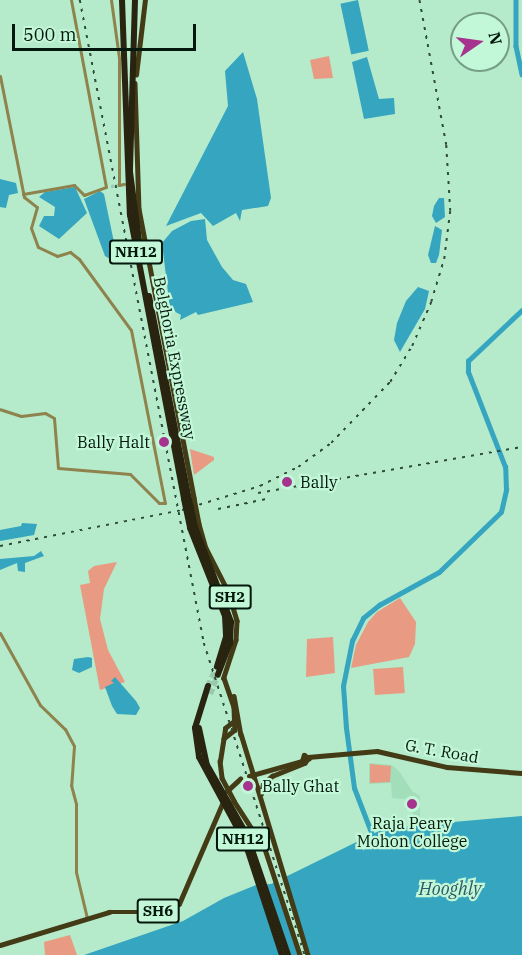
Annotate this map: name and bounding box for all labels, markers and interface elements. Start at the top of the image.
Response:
scale bar [15,12,200,50]
north arrow [450,12,510,72]
text: 500 m [23,23,77,46]
text: N [484,30,507,47]
road number: NH12 [108,240,164,264]
street label: Belghoria Expressway [150,275,200,441]
place label: Bally Halt [77,432,150,452]
marker: Bally Halt [155,433,173,451]
place label: Bally [300,472,338,492]
marker: Bally [278,473,296,491]
road number: SH2 [208,585,252,609]
street label: G. T. Road [404,735,480,767]
place label: Bally Ghat [262,776,339,796]
marker: Bally Ghat [239,777,257,795]
marker: Raja Peary Mohon College [405,797,419,811]
place label: Raja Peary Mohon College [357,813,467,851]
road number: NH12 [214,827,272,851]
water label: Hooghly [419,878,481,900]
road number: SH6 [136,899,180,923]

